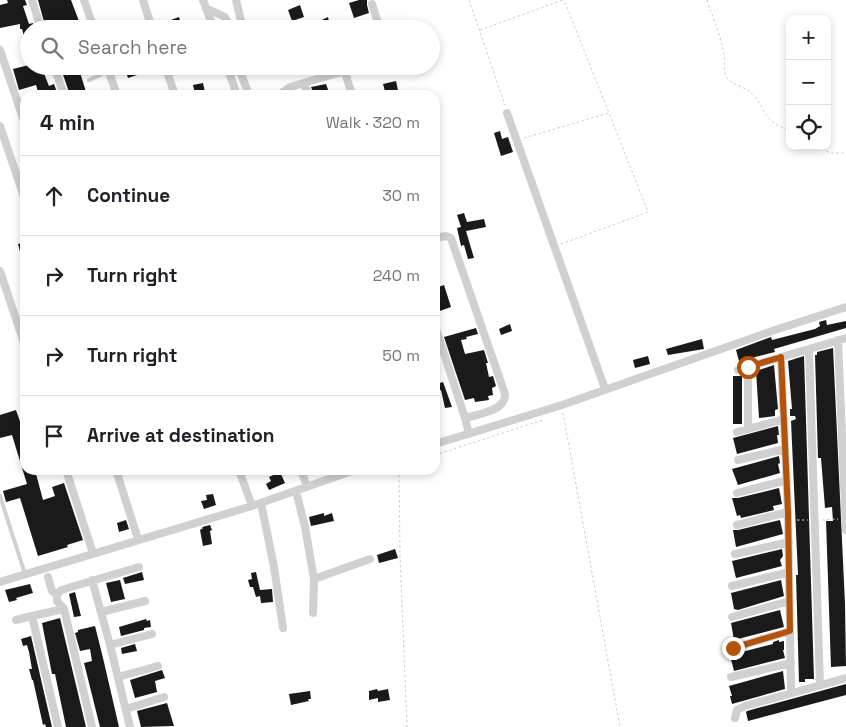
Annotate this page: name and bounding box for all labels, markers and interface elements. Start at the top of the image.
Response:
map controls [786,15,831,150]
button: + [786,15,831,60]
search box [20,20,440,75]
icon: search [38,34,66,62]
text: Search here [78,35,188,60]
button: − [786,60,831,105]
button: locate [786,105,831,150]
text: 4 min [40,109,95,136]
text: Walk · 320 m [326,112,420,133]
icon: ahead [40,182,68,210]
text: Continue [87,183,170,208]
text: 30 m [382,185,420,206]
icon: right [40,262,68,290]
text: Turn right [87,263,177,288]
text: 240 m [373,265,420,286]
icon: right [40,342,68,370]
text: Turn right [87,343,177,368]
text: 50 m [382,345,420,366]
route start [737,356,760,379]
icon: arrive [40,422,68,450]
text: Arrive at destination [87,423,275,448]
route end [722,637,745,660]

